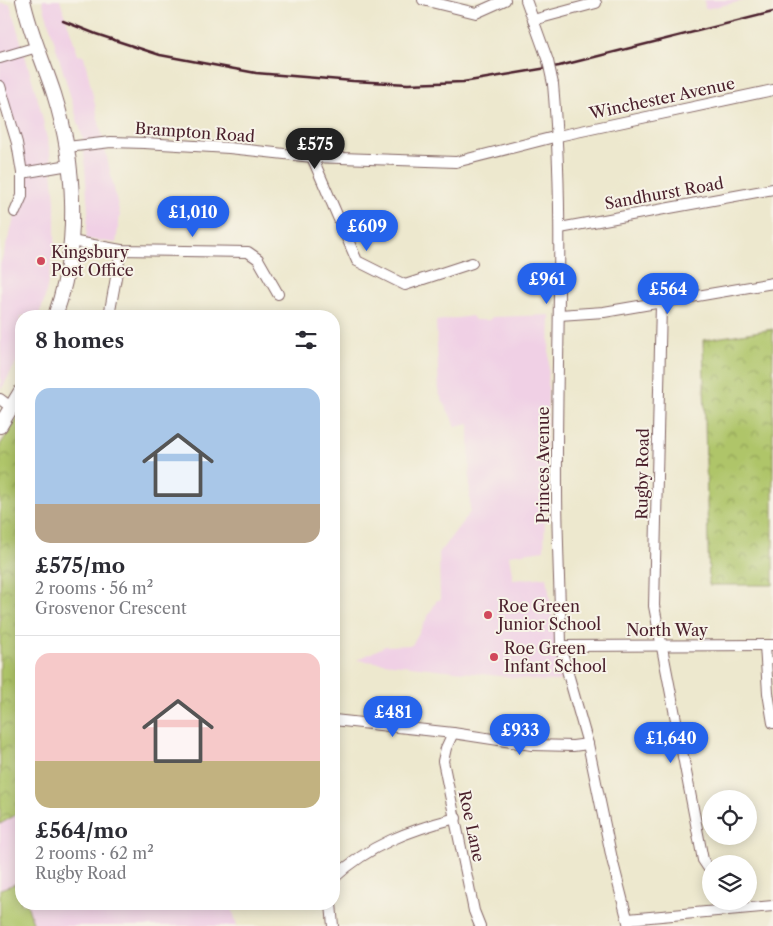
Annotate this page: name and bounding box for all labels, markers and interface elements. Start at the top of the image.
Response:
street label: Winchester Avenue [586,73,737,123]
street label: Brampton Road [134,118,256,146]
pin: £575 [285,128,345,170]
text: £575 [297,134,333,154]
street label: Sandhurst Road [603,173,725,213]
pin: £1,010 [152,196,234,238]
text: £1,010 [168,202,218,222]
pin: £609 [337,210,397,252]
text: £609 [347,216,387,236]
place label: Kingsbury Post Office [51,242,134,280]
marker: Kingsbury Post Office [35,255,47,267]
pin: £961 [517,262,577,305]
text: £961 [528,269,566,289]
pin: £564 [638,272,698,315]
text: £564 [649,279,687,299]
icon: filters [292,326,320,354]
text: 8 homes [35,328,124,353]
street label: Princes Avenue [533,406,553,524]
icon: home [133,420,223,510]
street label: Rugby Road [631,428,653,520]
text: £575/mo [35,553,125,578]
text: 2 rooms · 56 m² [35,578,153,598]
place label: Roe Green Junior School [495,596,601,634]
text: Grosvenor Crescent [35,598,187,618]
marker: Roe Green Junior School [482,609,494,621]
street label: North Way [626,620,709,640]
place label: Roe Green Infant School [504,638,607,676]
marker: Roe Green Infant School [488,651,500,663]
icon: home [133,686,223,776]
pin: £481 [363,696,423,738]
text: £481 [374,702,412,722]
pin: £933 [490,714,550,756]
text: £933 [501,720,539,740]
pin: £1,640 [630,722,712,764]
text: £1,640 [645,728,697,748]
street label: Roe Lane [455,788,489,864]
map controls [702,790,757,910]
button: locate [702,790,757,845]
text: £564/mo [35,818,128,843]
text: 2 rooms · 62 m² [35,843,154,863]
button: layers [702,855,757,910]
text: Rugby Road [35,863,127,883]

